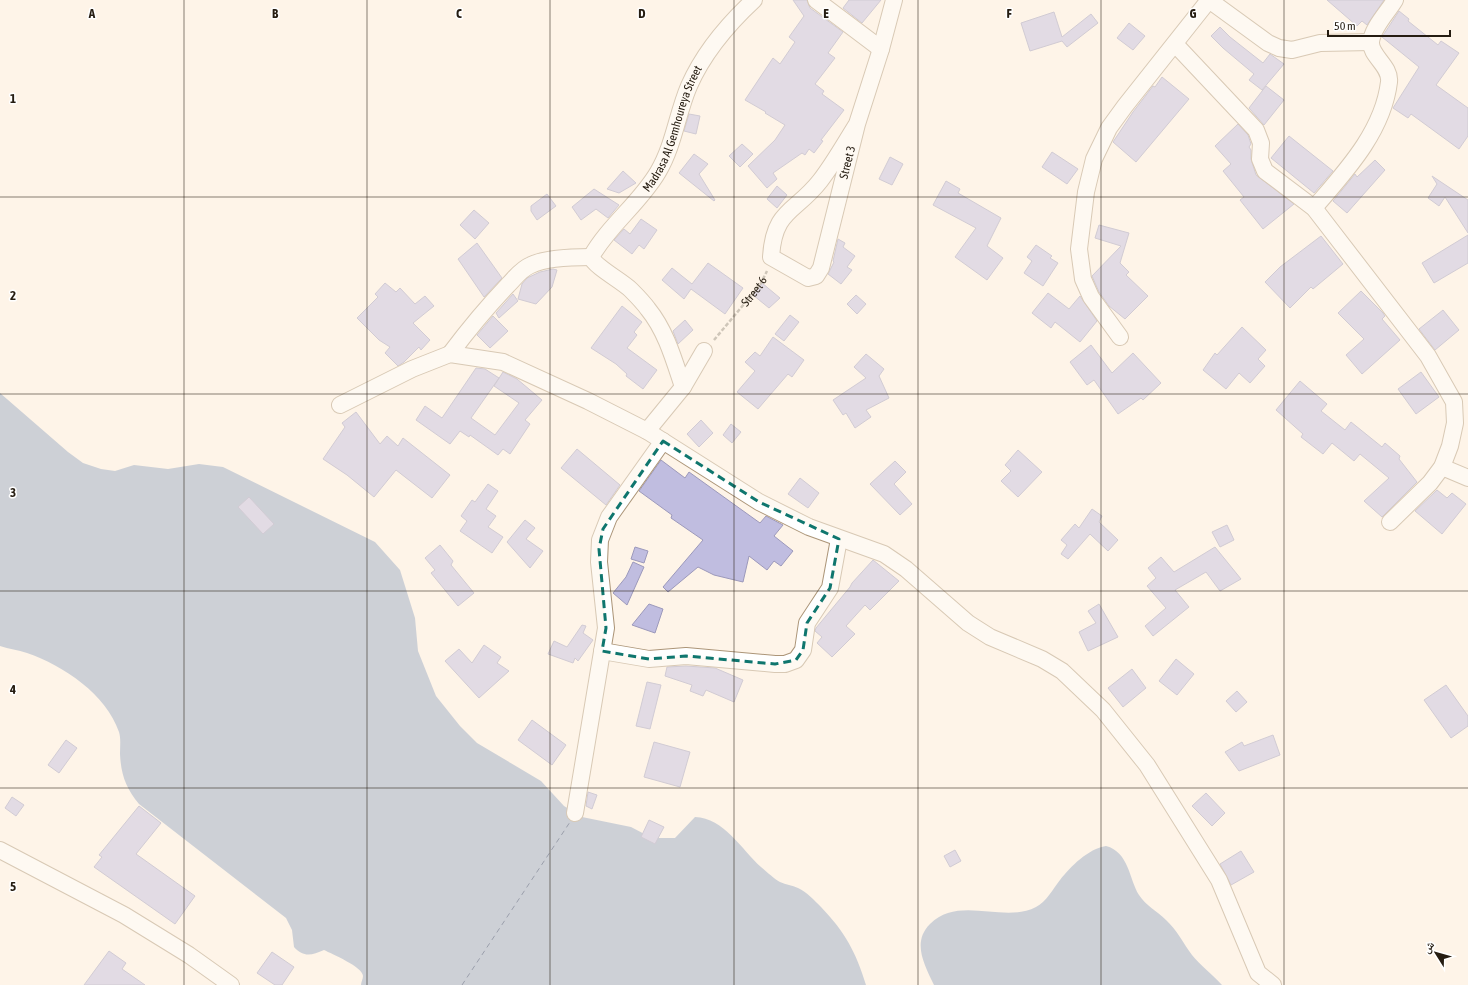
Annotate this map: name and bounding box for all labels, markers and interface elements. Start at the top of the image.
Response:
text: A [88,6,96,21]
text: B [272,6,279,21]
text: C [456,6,462,21]
text: D [638,6,646,21]
text: E [823,6,829,21]
text: F [1006,6,1012,21]
text: G [1190,6,1197,21]
scale bar [1328,12,1450,38]
text: 50 m [1334,19,1356,33]
street label: Madrasa Al Gemhoureya Street [640,63,705,195]
text: 1 [10,91,16,106]
street label: Street 3 [837,144,858,180]
street label: Street 6 [738,274,770,309]
text: 2 [10,288,16,303]
text: 3 [10,485,16,500]
text: 4 [9,682,16,697]
text: 5 [10,879,16,894]
north arrow [1416,933,1456,973]
text: ش [1420,938,1438,956]

